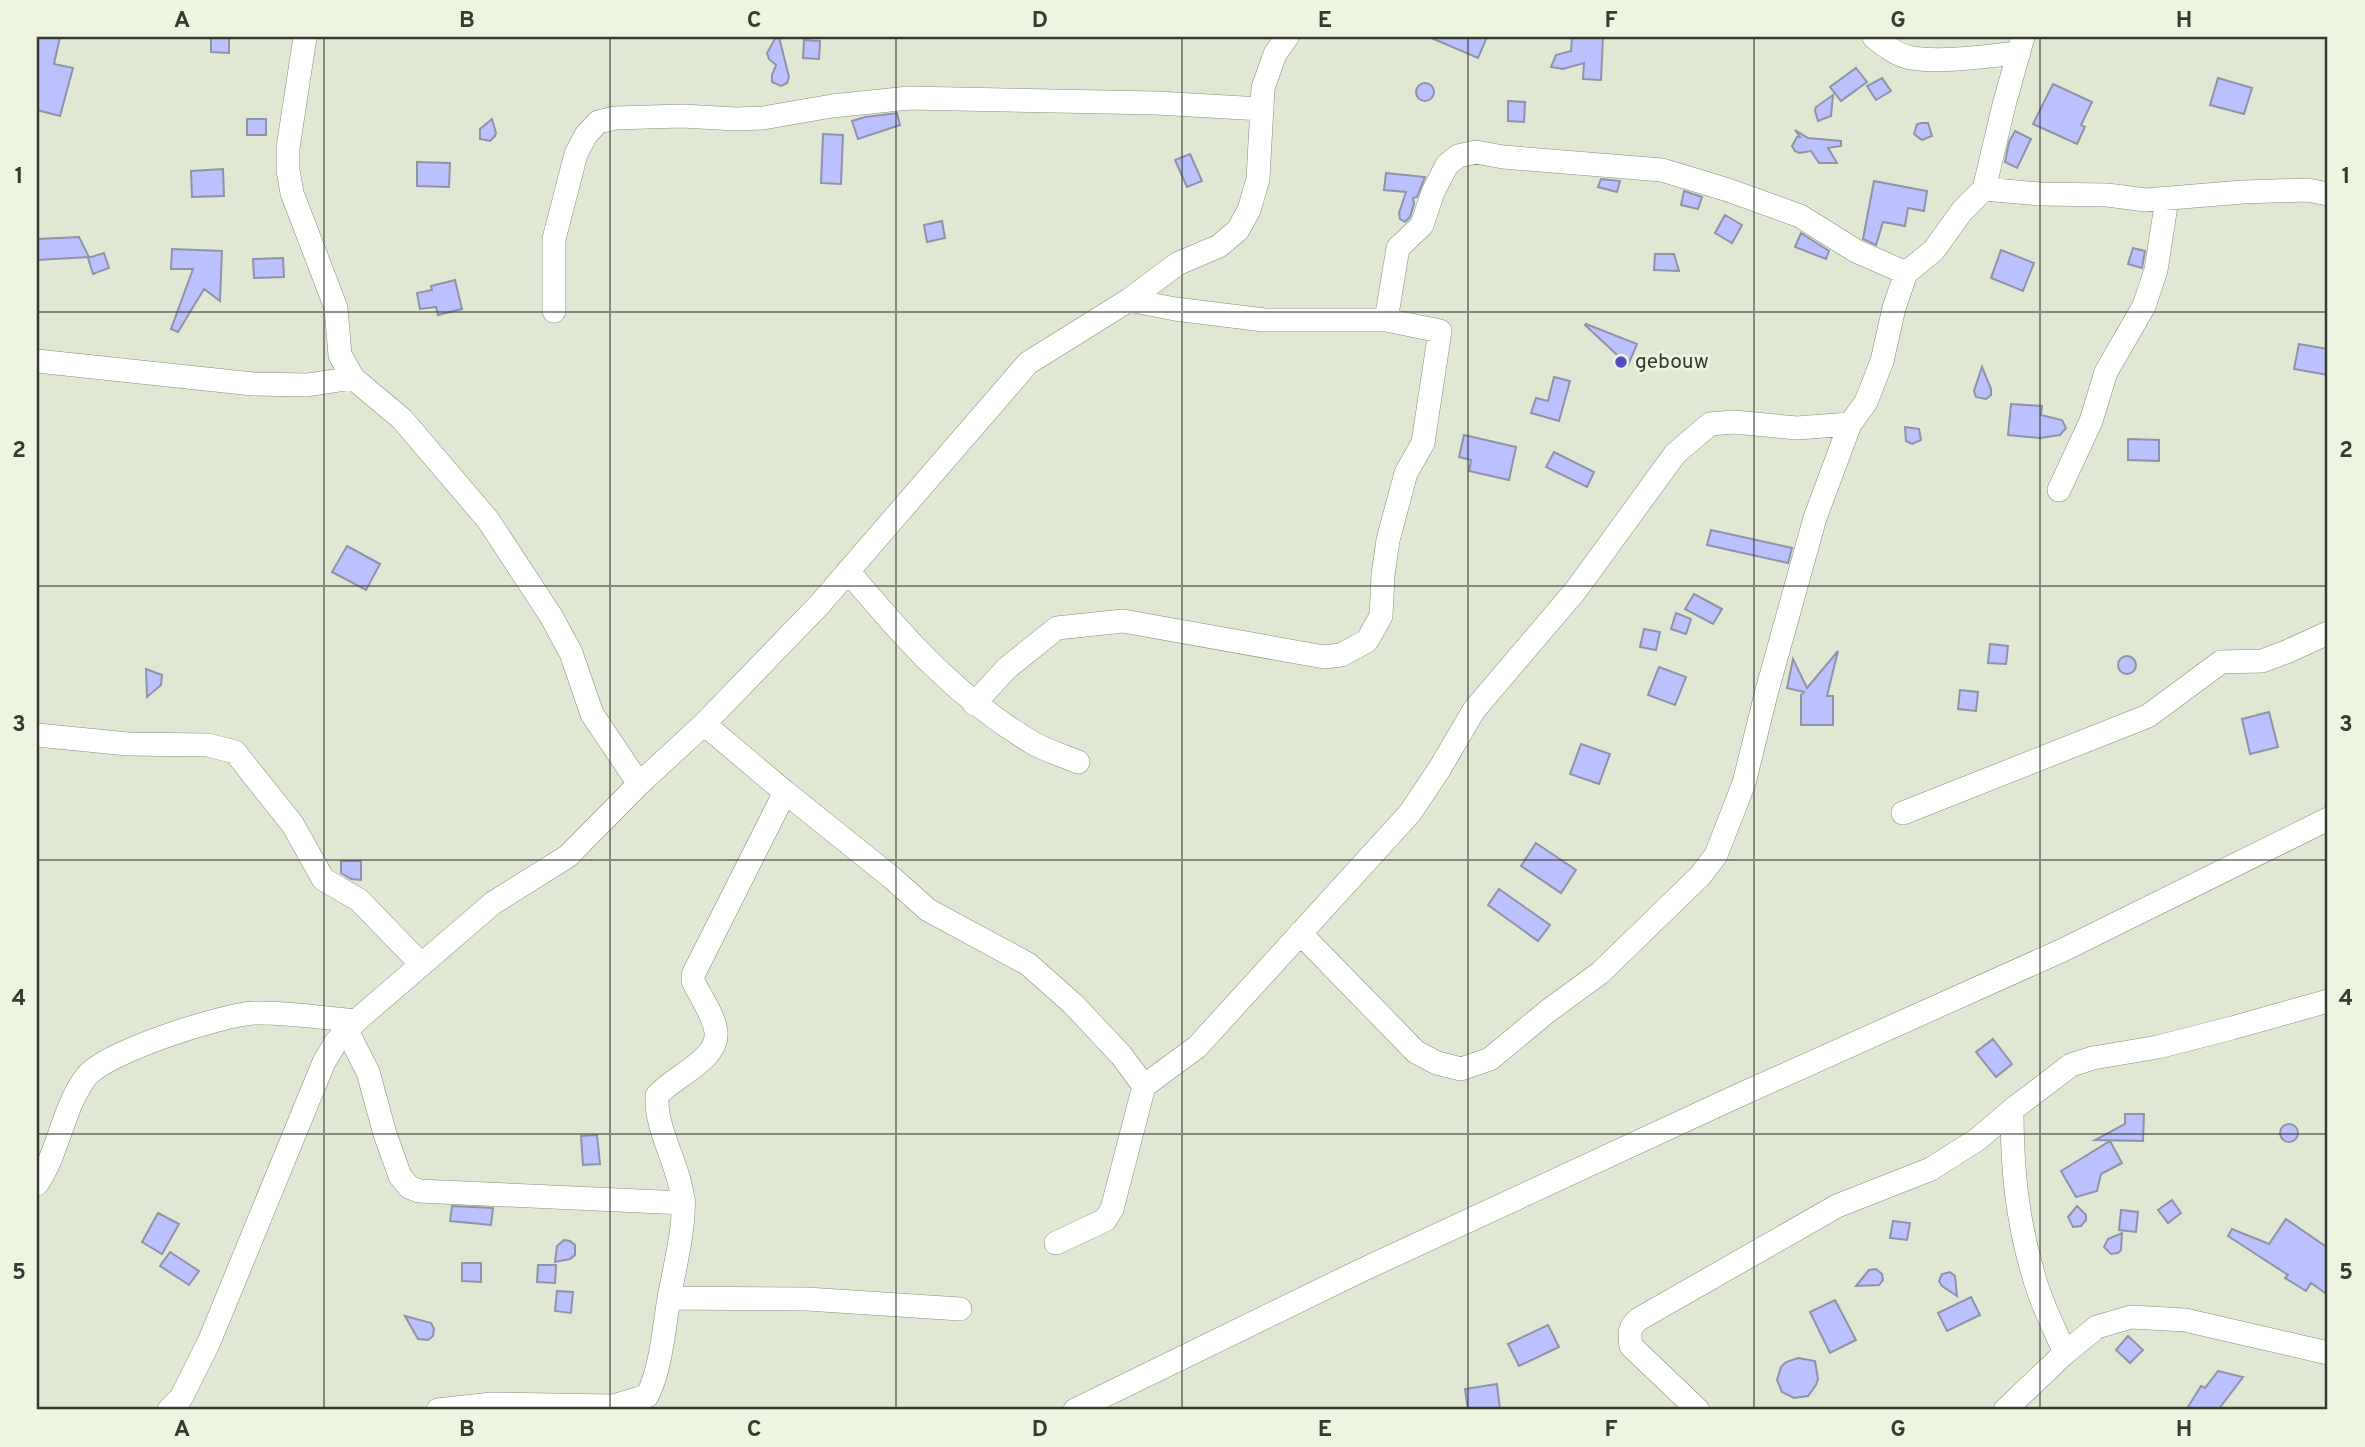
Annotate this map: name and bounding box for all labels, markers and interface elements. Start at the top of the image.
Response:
text: A [174,7,190,36]
text: B [459,7,475,36]
text: C [747,7,761,36]
text: D [1032,7,1048,36]
text: E [1318,7,1332,36]
text: F [1604,7,1618,36]
text: G [1890,7,1906,36]
text: H [2176,7,2192,36]
text: 1 [14,163,24,192]
text: 1 [2341,163,2351,192]
place label: gebouw [1635,349,1709,376]
marker: gebouw [1613,354,1629,370]
text: 2 [12,437,26,466]
text: 2 [2339,437,2353,466]
text: 3 [12,711,26,740]
text: 3 [2339,711,2353,740]
text: 4 [12,985,26,1014]
text: 4 [2339,985,2353,1014]
text: 5 [12,1259,26,1288]
text: 5 [2339,1259,2353,1288]
text: A [174,1416,190,1445]
text: B [459,1416,475,1445]
text: C [747,1416,761,1445]
text: D [1032,1416,1048,1445]
text: E [1318,1416,1332,1445]
text: F [1604,1416,1618,1445]
text: G [1890,1416,1906,1445]
text: H [2176,1416,2192,1445]

